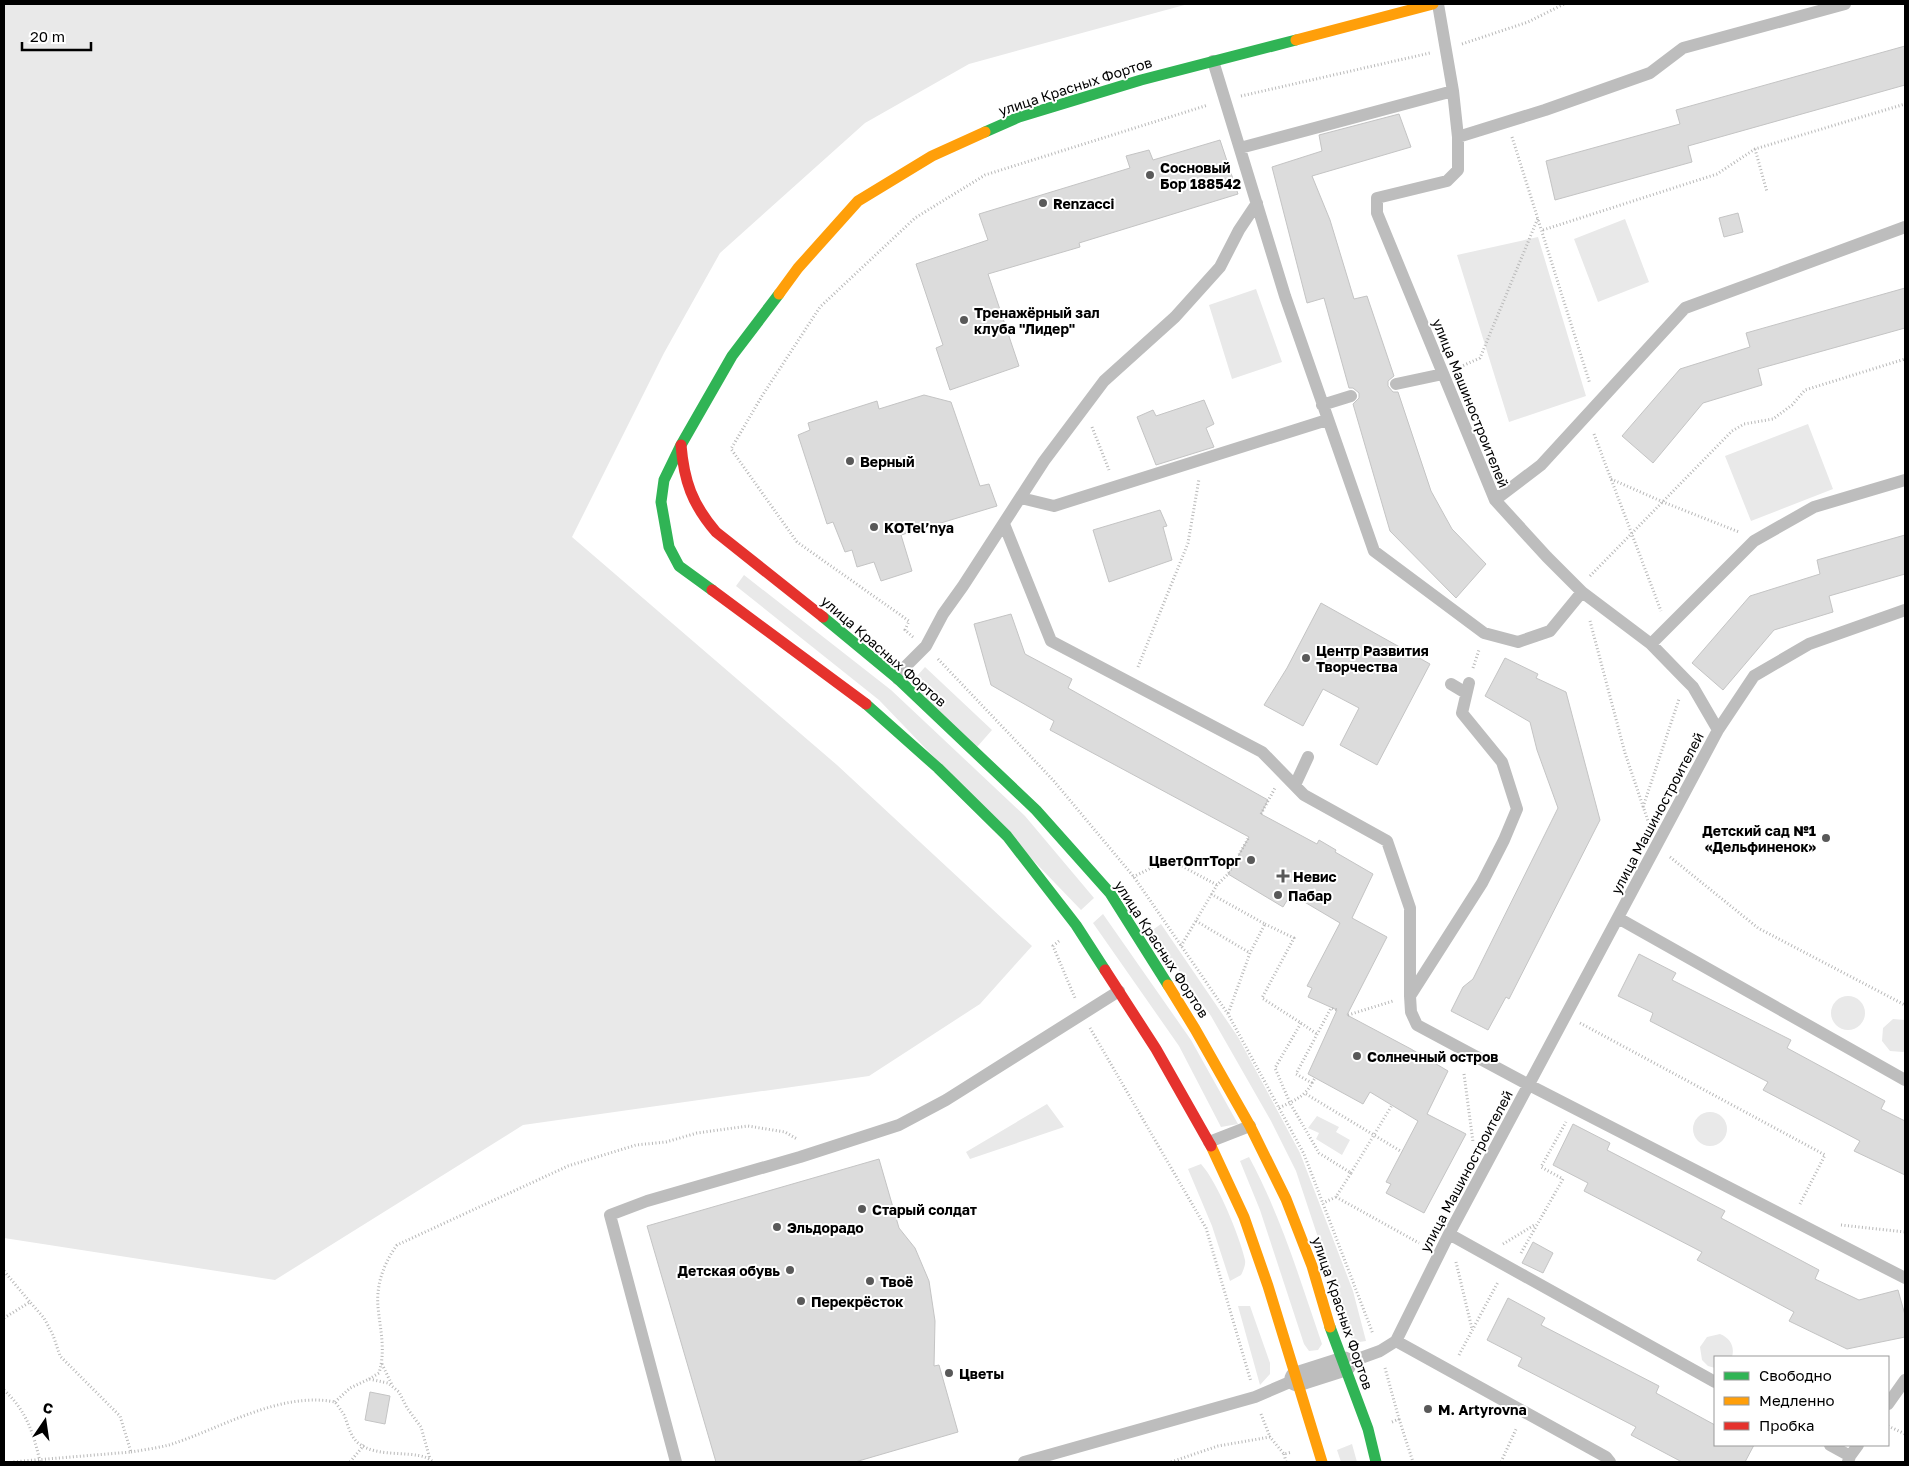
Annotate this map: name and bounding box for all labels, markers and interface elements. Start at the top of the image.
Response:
scale bar [22,20,91,52]
text: 20 m [30,27,65,45]
street label: улица Красных Фортов [996,53,1154,119]
place label: Сосновый Бор 188542 [1160,159,1241,192]
marker: Сосновый Бор 188542 [1144,169,1156,181]
place label: Renzacci [1053,195,1115,212]
marker: Renzacci [1037,197,1049,209]
place label: Тренажёрный зал клуба "Лидер" [974,304,1100,337]
marker: Тренажёрный зал клуба "Лидер" [958,314,970,326]
street label: улица Машиностроителей [1429,316,1513,490]
place label: Верный [860,453,914,470]
marker: Верный [844,455,856,467]
place label: KOTel’nya [884,519,954,536]
marker: KOTel’nya [868,521,880,533]
street label: улица Красных Фортов [818,592,950,710]
place label: Центр Развития Творчества [1316,642,1429,675]
marker: Центр Развития Творчества [1300,652,1312,664]
street label: улица Машиностроителей [1607,729,1707,897]
place label: Детский сад №1 «Дельфиненок» [1702,822,1817,855]
marker: Детский сад №1 «Дельфиненок» [1820,832,1832,844]
place label: ЦветОптТорг [1149,852,1242,869]
marker: ЦветОптТорг [1245,854,1257,866]
place label: Невис [1293,868,1337,885]
marker: Невис [1277,870,1289,882]
street label: улица Красных Фортов [1111,877,1213,1021]
place label: Пабар [1288,887,1332,904]
marker: Пабар [1272,889,1284,901]
place label: Солнечный остров [1367,1048,1499,1065]
marker: Солнечный остров [1351,1050,1363,1062]
street label: улица Машиностроителей [1416,1087,1516,1255]
place label: Старый солдат [872,1201,977,1218]
marker: Старый солдат [856,1203,868,1215]
place label: Эльдорадо [787,1219,864,1236]
marker: Эльдорадо [771,1221,783,1233]
street label: улица Красных Фортов [1309,1234,1377,1392]
place label: Детская обувь [678,1262,780,1279]
marker: Детская обувь [784,1264,796,1276]
place label: Твоё [880,1273,913,1290]
marker: Твоё [864,1275,876,1287]
place label: Перекрёсток [811,1293,903,1310]
marker: Перекрёсток [795,1295,807,1307]
legend [1714,1356,1889,1446]
place label: Цветы [959,1365,1004,1382]
text: Свободно [1759,1366,1832,1384]
marker: Цветы [943,1367,955,1379]
text: Медленно [1759,1391,1835,1409]
north arrow [20,1396,70,1446]
text: С [41,1398,55,1417]
place label: M. Artyrovna [1438,1401,1527,1418]
marker: M. Artyrovna [1422,1403,1434,1415]
text: Пробка [1759,1416,1814,1434]

